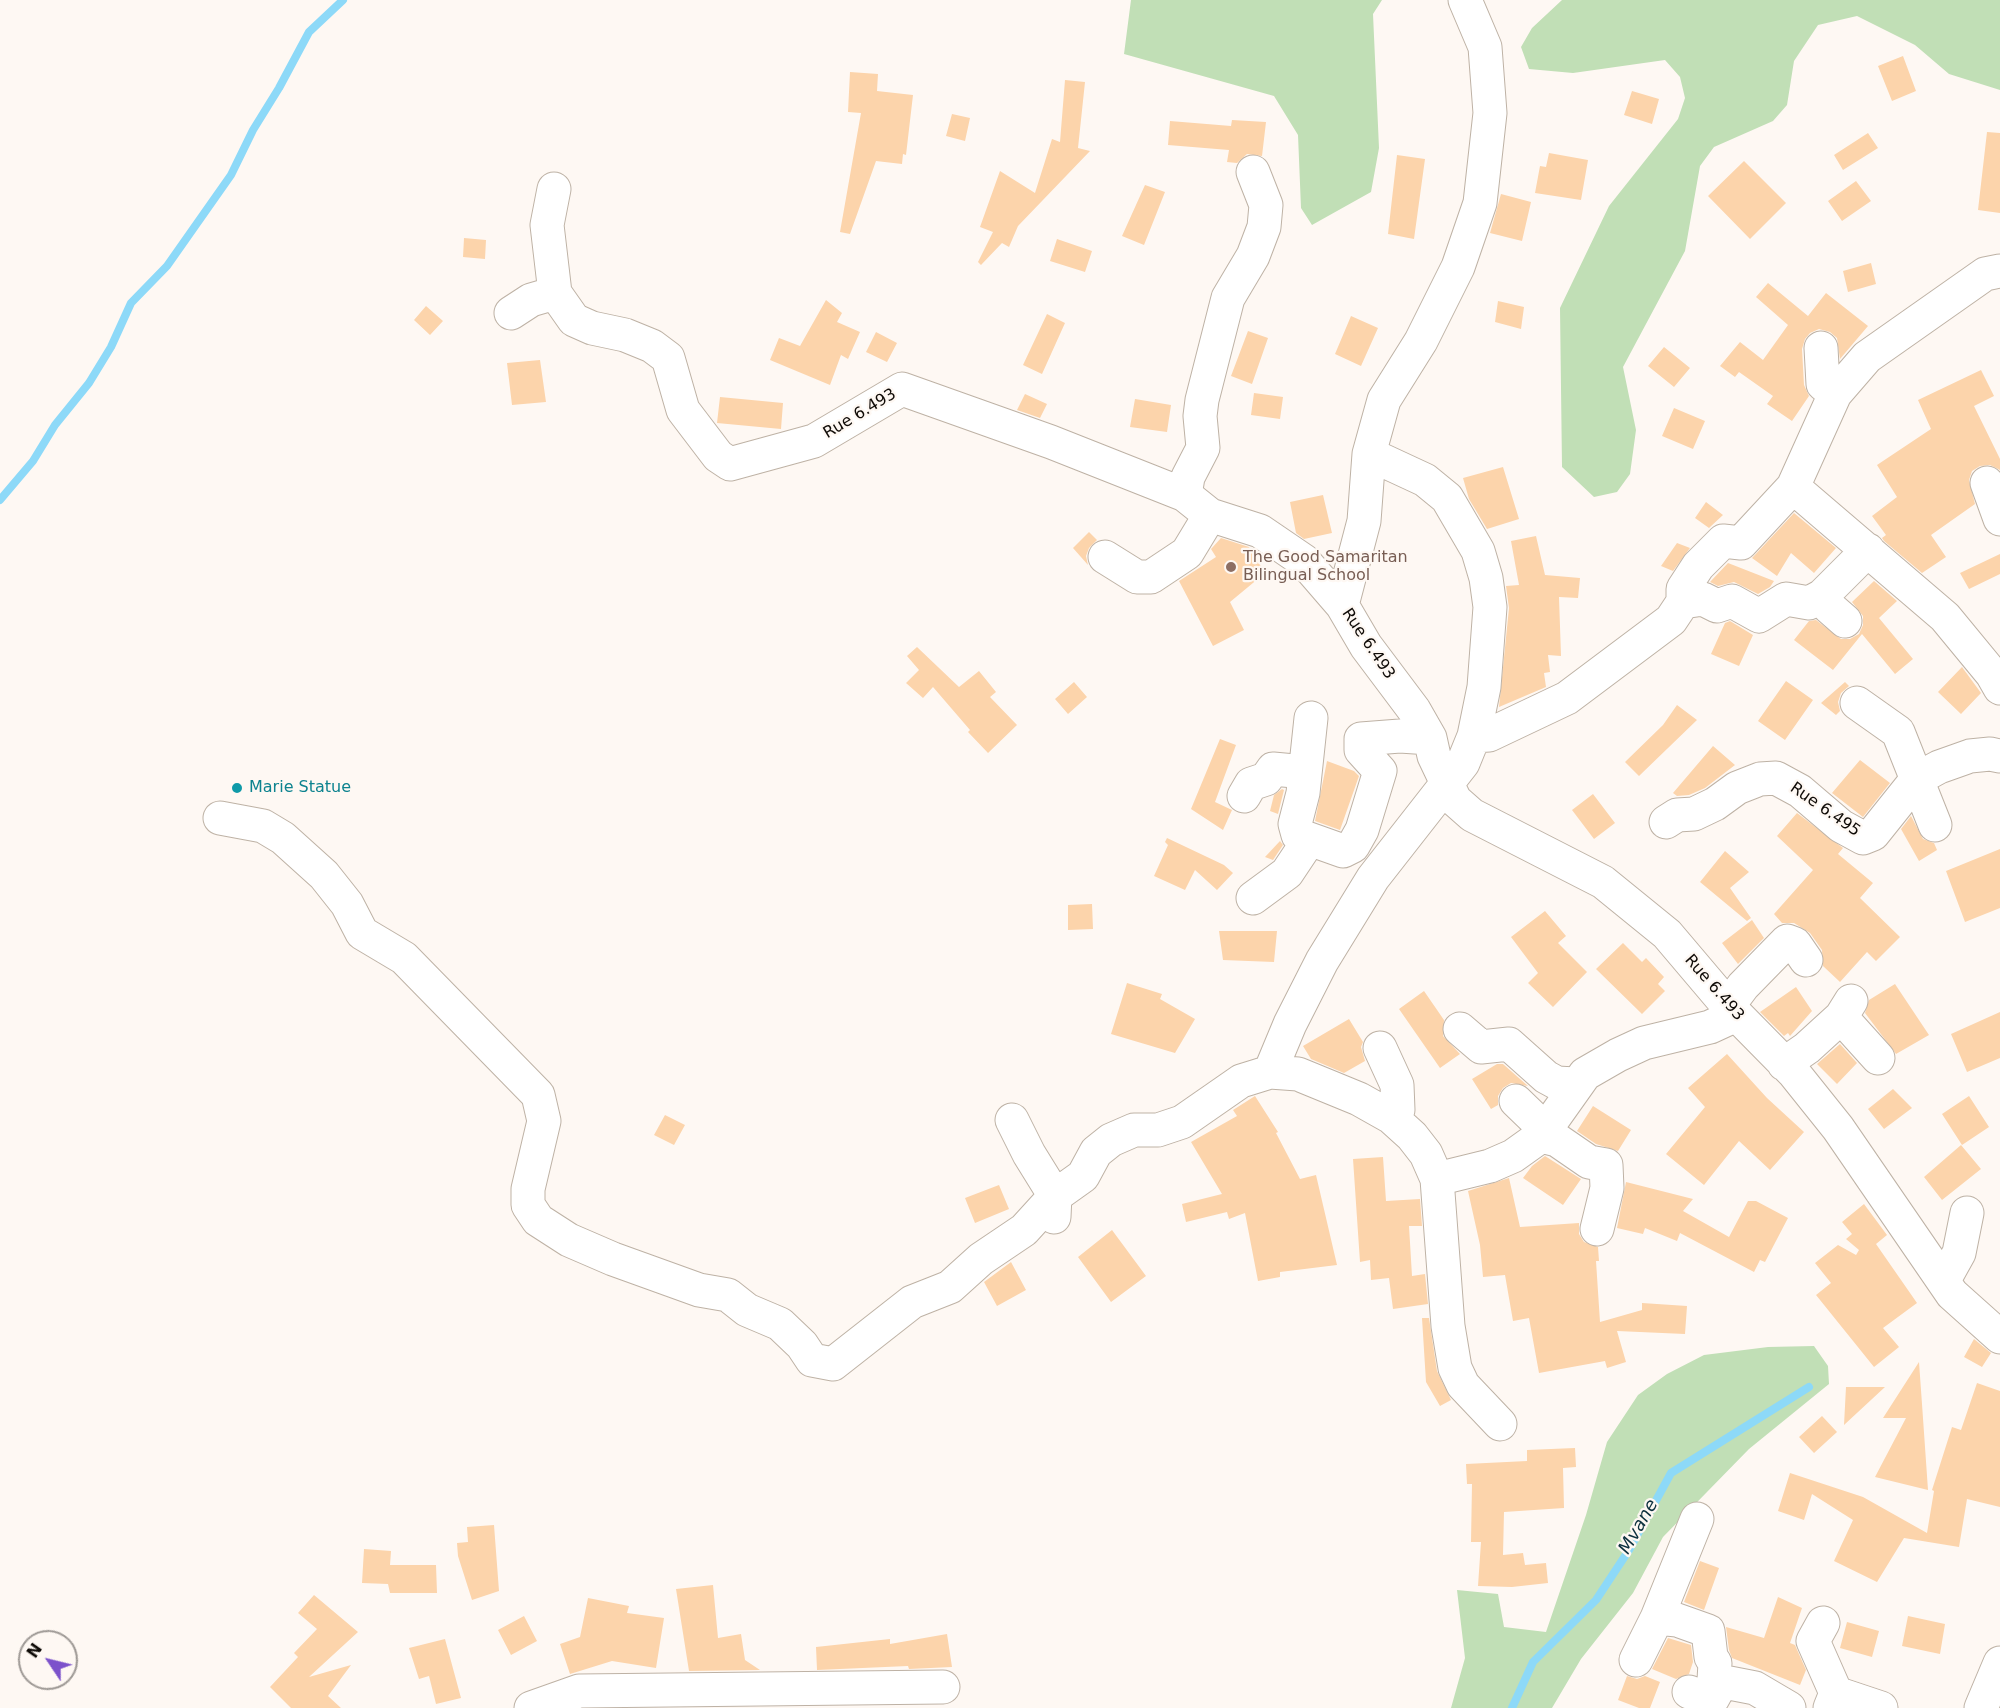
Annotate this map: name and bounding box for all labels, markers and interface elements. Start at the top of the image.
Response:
street label: Rue 6.493 [820,385,900,443]
place label: The Good Samaritan Bilingual School [1243,548,1408,586]
marker: The Good Samaritan Bilingual School [1224,560,1238,574]
street label: Rue 6.493 [1337,605,1399,683]
place label: Marie Statue [249,778,351,798]
street label: Rue 6.495 [1786,779,1864,841]
marker: Marie Statue [230,781,244,795]
street label: Rue 6.493 [1680,951,1748,1025]
water label: Mvane [1615,1496,1663,1558]
north arrow [18,1630,78,1690]
text: N [23,1640,46,1661]

